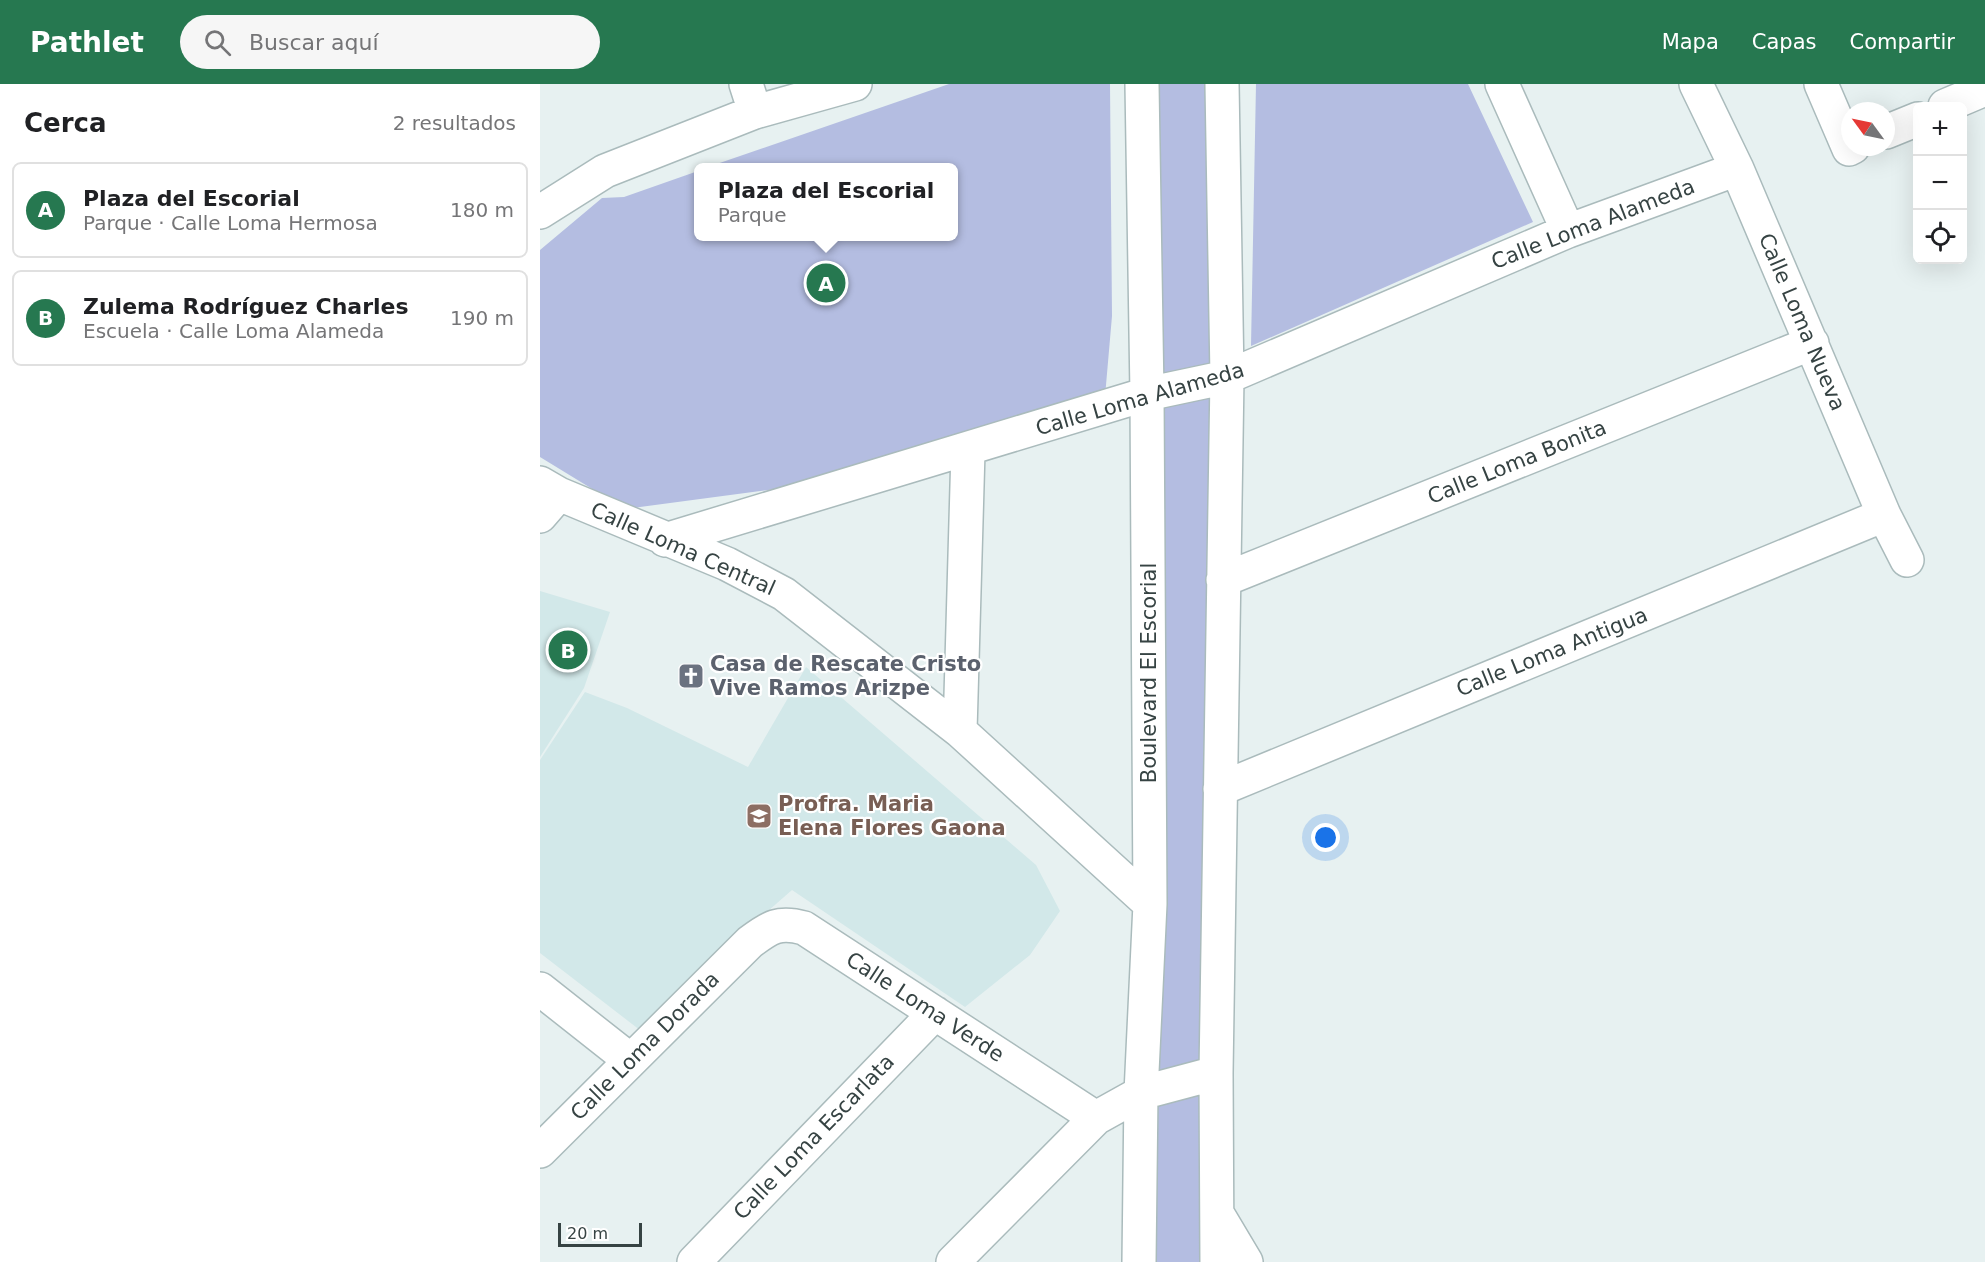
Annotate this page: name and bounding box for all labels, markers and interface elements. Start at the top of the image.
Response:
search box [180,15,600,69]
text: Pathlet [30,26,144,59]
icon: search [201,26,234,59]
text: Buscar aquí [249,30,379,55]
text: Mapa [1662,30,1719,54]
text: Capas [1752,30,1816,54]
text: Compartir [1849,30,1955,54]
north arrow [1841,102,1895,156]
map controls [1913,102,1967,264]
button: + [1913,102,1967,156]
text: Cerca [24,108,107,138]
text: 2 resultados [393,111,516,135]
button: − [1913,156,1967,210]
popup [694,163,958,241]
street label: Calle Loma Alameda [1488,174,1698,274]
text: Plaza del Escorial [718,178,934,203]
text: Plaza del Escorial [83,186,300,211]
text: A [38,198,53,222]
text: 180 m [450,198,514,222]
text: Parque [718,203,787,227]
button: locate [1913,210,1967,264]
text: Parque · Calle Loma Hermosa [83,211,378,235]
street label: Calle Loma Nueva [1754,230,1850,414]
pin: A [806,260,846,306]
text: Zulema Rodríguez Charles [83,294,409,319]
text: B [38,306,53,330]
text: 190 m [450,306,514,330]
text: Escuela · Calle Loma Alameda [83,319,384,343]
street label: Calle Loma Alameda [1033,358,1247,440]
street label: Calle Loma Bonita [1424,415,1610,509]
street label: Calle Loma Central [587,497,779,601]
street label: Boulevard El Escorial [1137,563,1161,783]
street label: Calle Loma Antigua [1453,603,1651,701]
pin: B [549,628,588,672]
place label: Casa de Rescate Cristo Vive Ramos Arizpe [710,652,981,700]
church icon: Casa de Rescate Cristo Vive Ramos Arizpe [676,661,706,691]
place label: Profra. Maria Elena Flores Gaona [778,792,1006,840]
school or university icon: Profra. Maria Elena Flores Gaona [744,801,774,831]
your location [1311,823,1340,852]
street label: Calle Loma Verde [842,947,1008,1067]
street label: Calle Loma Dorada [566,967,724,1125]
street label: Calle Loma Escarlata [729,1050,899,1224]
scale bar [558,1220,642,1248]
text: 20 m [567,1224,608,1243]

